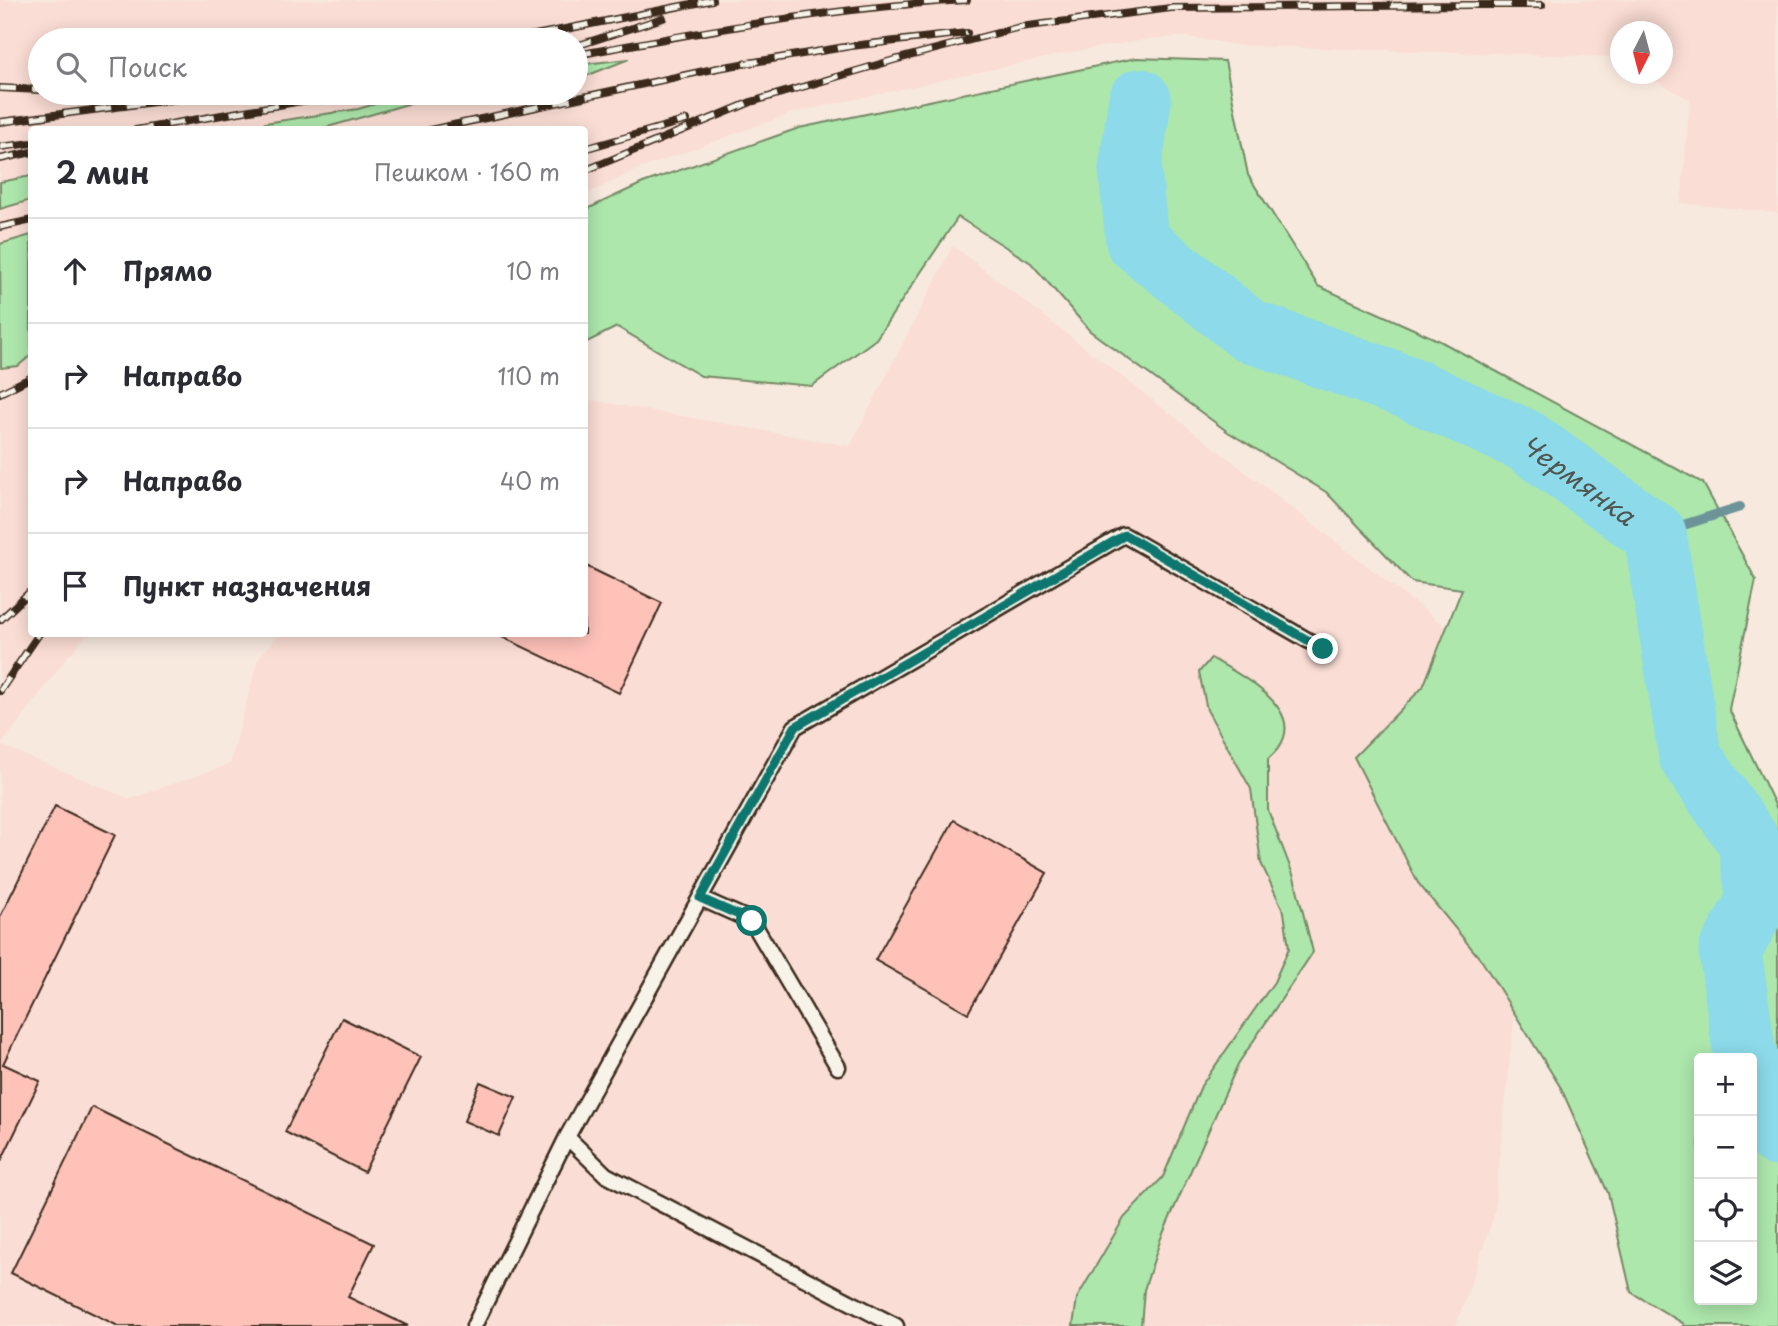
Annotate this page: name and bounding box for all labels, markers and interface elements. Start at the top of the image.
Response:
north arrow [1610,21,1673,84]
search box [28,28,588,105]
text: Поиск [108,47,187,86]
icon: search [52,48,90,86]
text: 2 мин [56,149,150,194]
text: Пешком · 160 m [374,154,560,189]
text: Прямо [123,251,212,290]
icon: ahead [56,252,94,290]
text: 10 m [506,253,560,288]
text: Направо [123,356,242,395]
icon: right [56,357,94,395]
text: 110 m [498,358,560,393]
water label: Чермянка [1513,424,1645,534]
text: Направо [123,461,242,500]
icon: right [56,462,94,500]
text: 40 m [500,463,560,498]
text: Пункт назначения [123,566,371,605]
icon: arrive [56,567,94,605]
route end [1307,633,1338,664]
route start [736,905,767,936]
map controls [1694,1053,1757,1305]
button: + [1694,1053,1757,1116]
button: − [1694,1116,1757,1179]
button: locate [1694,1179,1757,1242]
button: layers [1694,1242,1757,1305]

